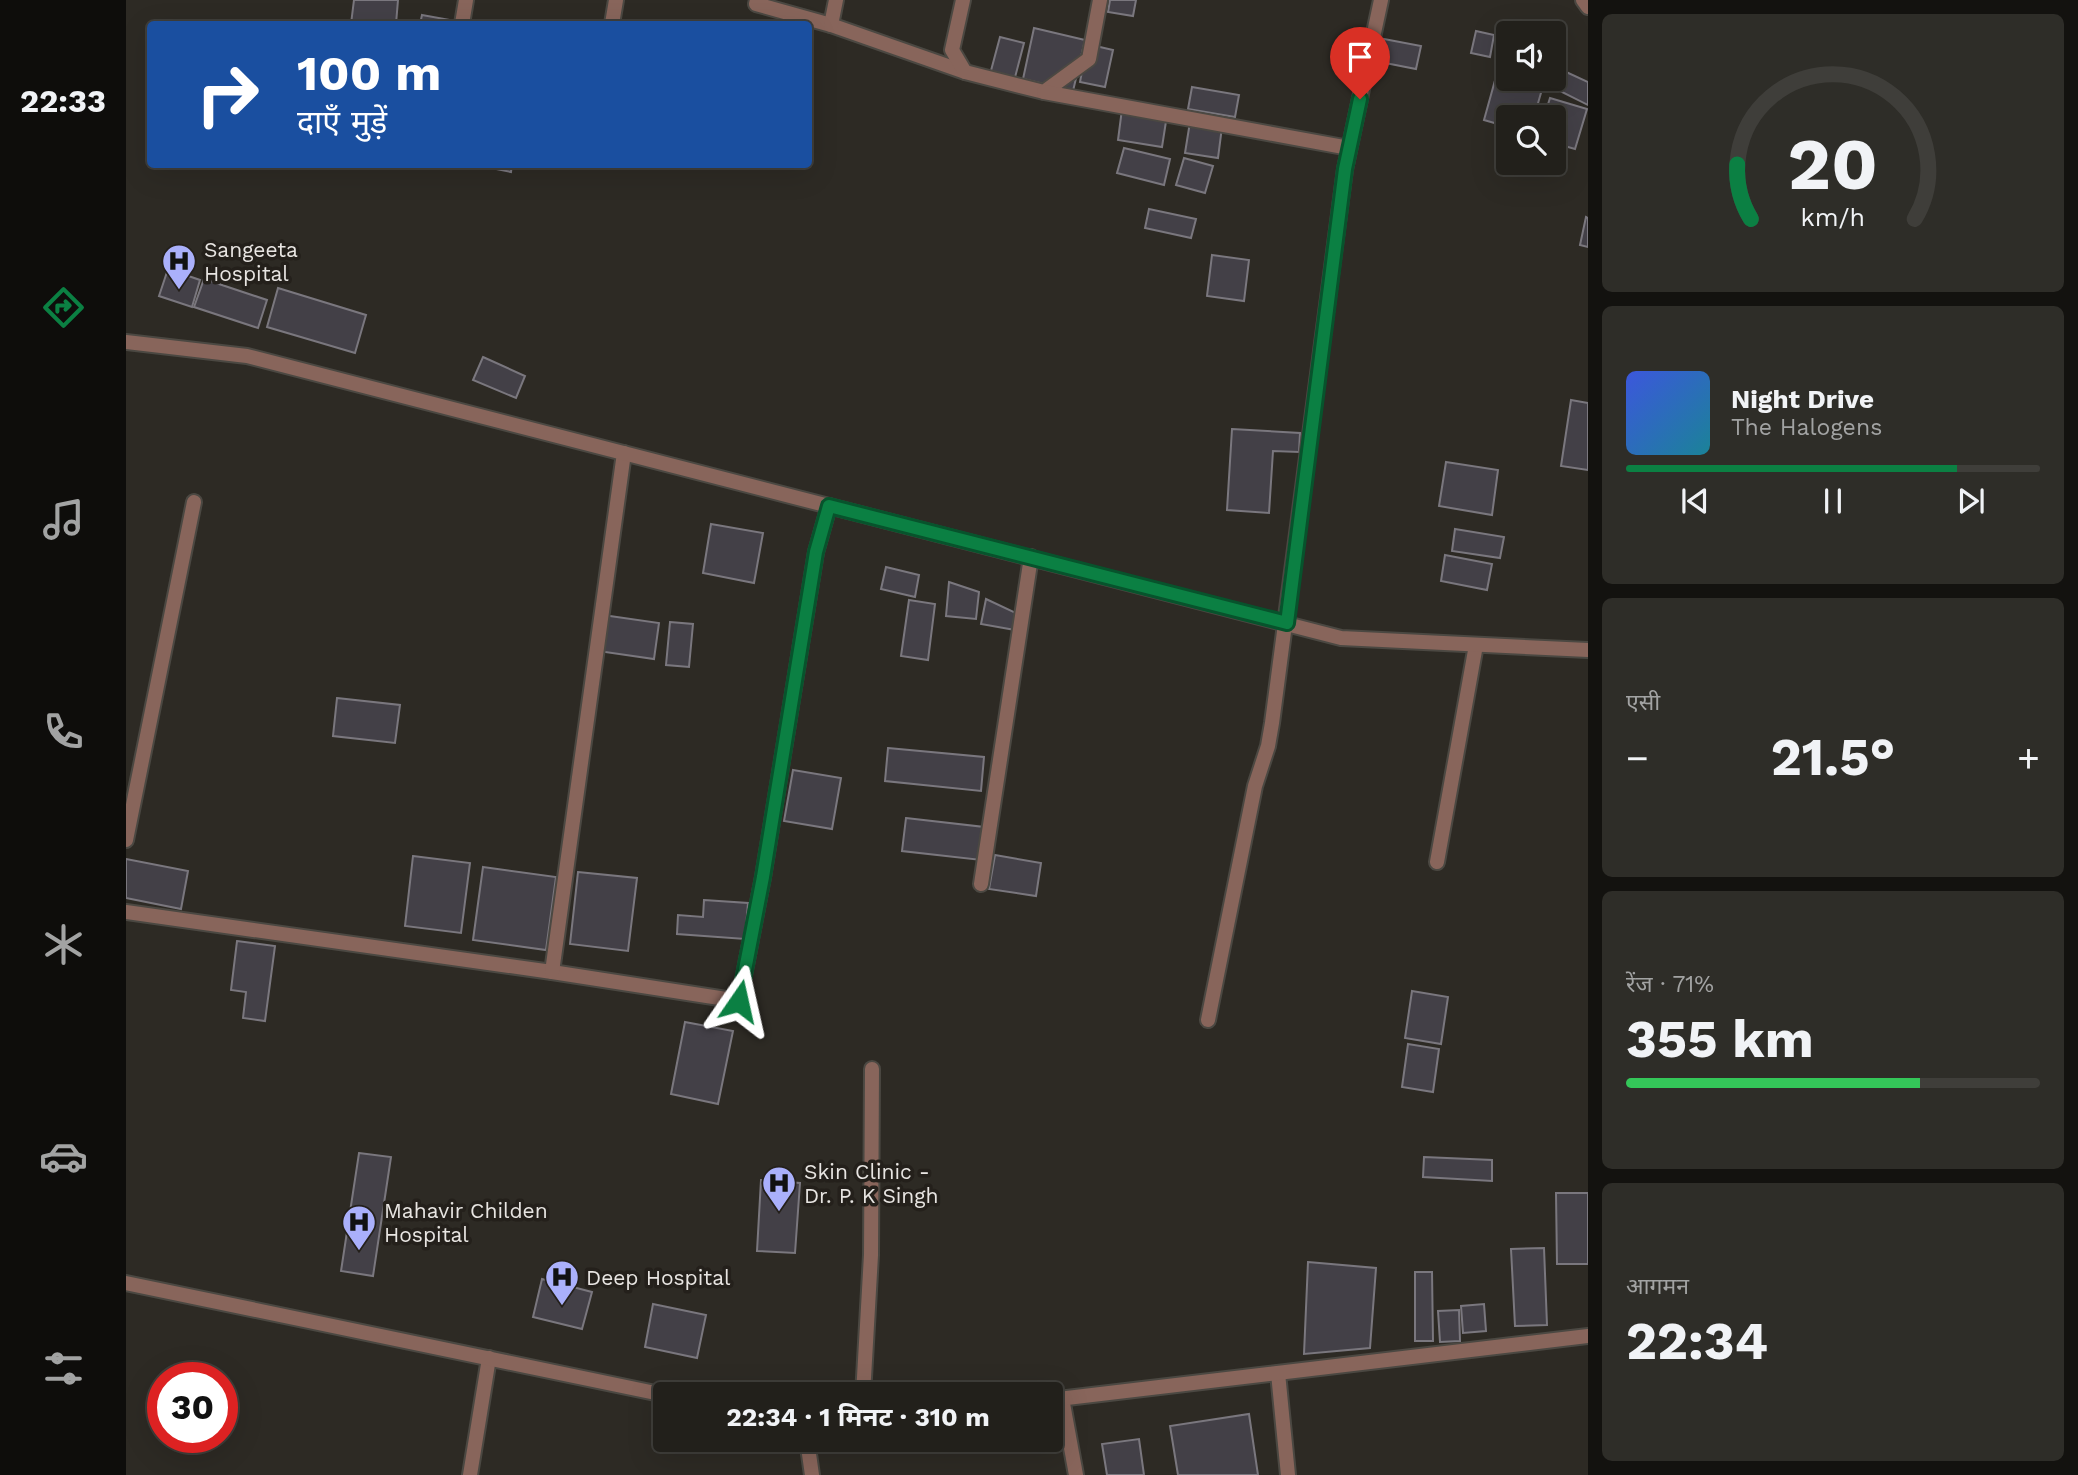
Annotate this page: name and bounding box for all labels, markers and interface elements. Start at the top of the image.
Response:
map controls [1496,21,1566,175]
button: sound [1496,21,1566,91]
pin [1330,27,1390,99]
icon: arrive [1341,38,1379,76]
text: 100 m [297,44,441,102]
icon: right [182,49,273,140]
text: 22:33 [20,82,106,120]
text: दाएँ मुड़ें [297,103,387,141]
button: search [1496,105,1566,175]
text: 20 [1788,121,1878,207]
text: km/h [1801,203,1865,232]
place label: Sangeeta Hospital [204,237,298,286]
hospital icon: Sangeeta Hospital [160,242,198,291]
icon: directions [39,283,88,332]
text: Night Drive [1731,384,1874,414]
text: The Halogens [1731,414,1882,441]
icon: previous [1676,482,1714,520]
icon: pause [1814,482,1852,520]
icon: next [1952,482,1990,520]
icon: music [39,495,88,544]
text: एसी [1626,689,1660,716]
icon: phone [39,707,88,756]
text: 21.5° [1771,727,1895,788]
text: − [1626,736,1649,780]
text: + [2017,736,2040,780]
icon: climate [39,920,88,969]
position arrow [702,964,776,1038]
text: रेंज · 71% [1626,971,1714,998]
text: 355 km [1626,1009,1814,1070]
icon: car [39,1132,88,1181]
place label: Skin Clinic - Dr. P. K Singh [804,1159,939,1208]
hospital icon: Skin Clinic - Dr. P. K Singh [760,1164,798,1213]
place label: Mahavir Childen Hospital [384,1198,548,1247]
hospital icon: Mahavir Childen Hospital [340,1203,378,1252]
hospital icon: Deep Hospital [543,1258,581,1307]
place label: Deep Hospital [586,1265,731,1290]
text: आगमन [1626,1273,1689,1300]
text: 22:34 [1626,1311,1768,1372]
icon: filters [39,1344,88,1393]
speed limit sign: 30 [147,1362,238,1453]
text: 22:34 · 1 मिनट · 310 m [726,1402,990,1432]

